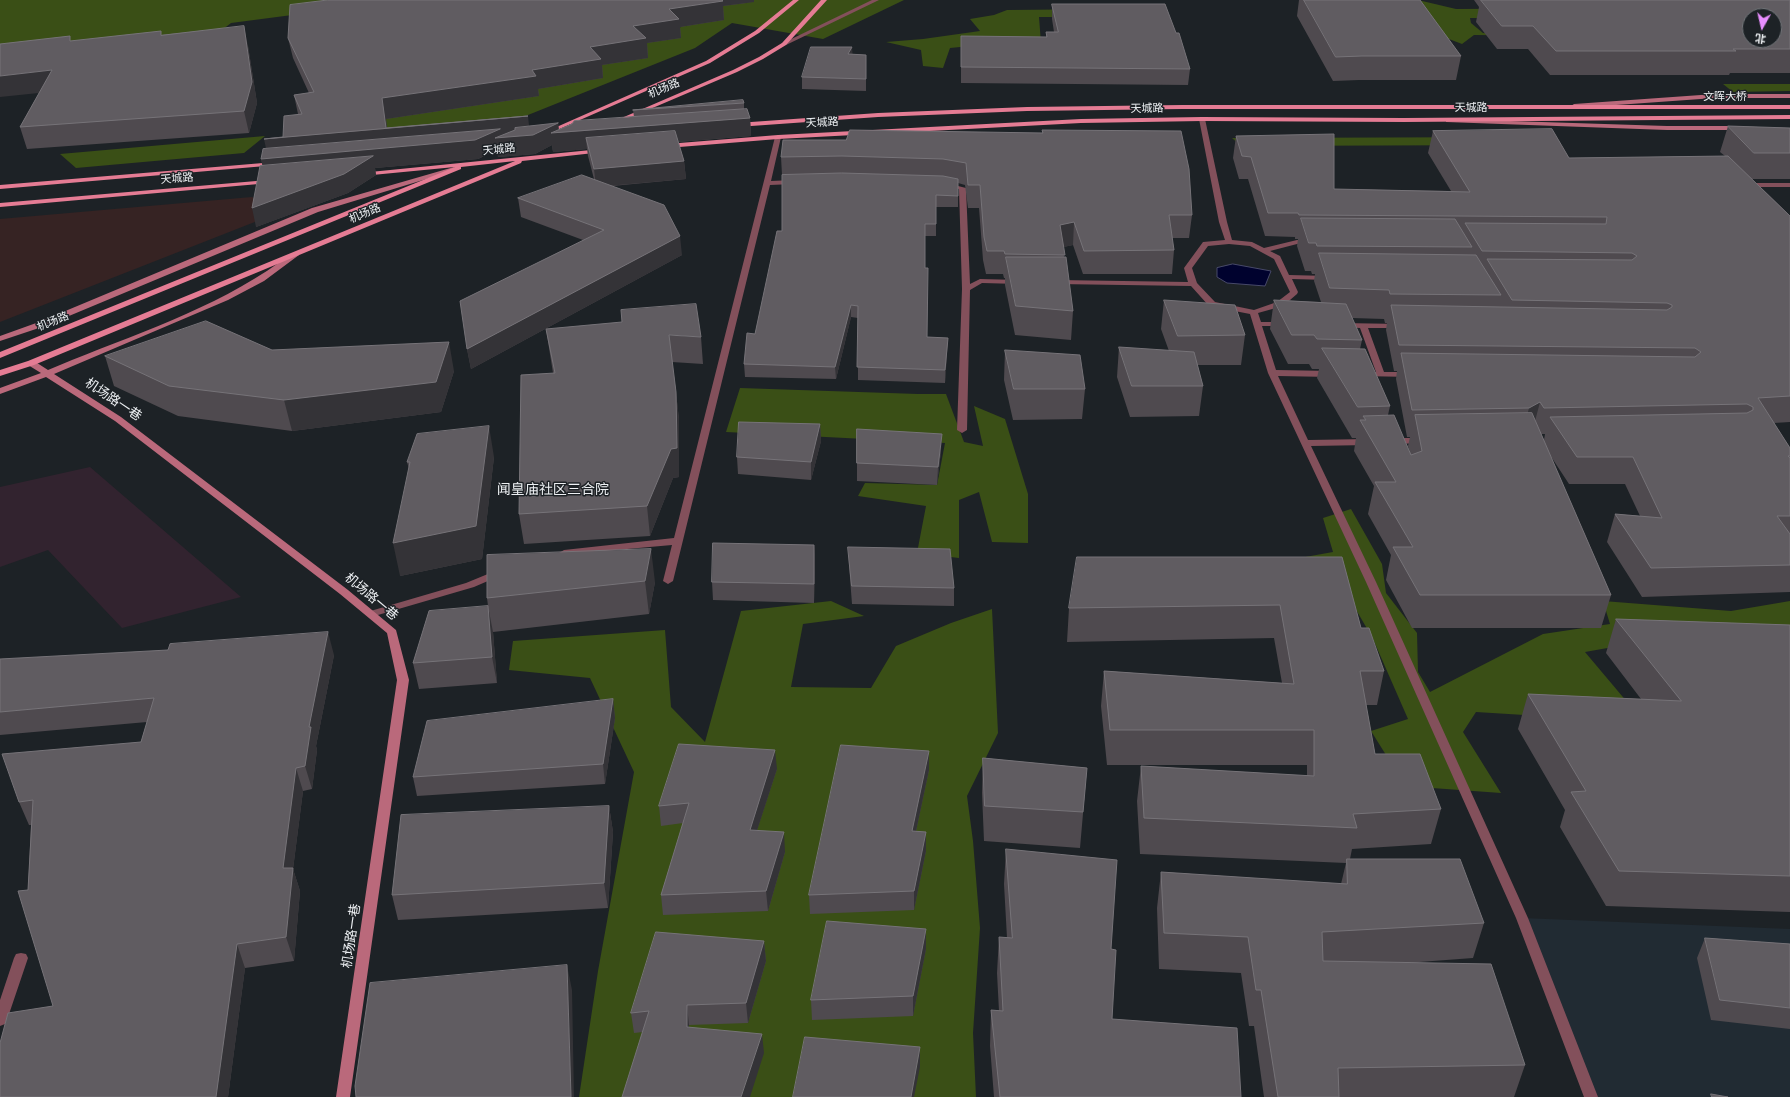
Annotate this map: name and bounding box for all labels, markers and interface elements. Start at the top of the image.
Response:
north arrow [1742,8,1782,48]
text: 北 [1754,31,1767,47]
street label: 机场路 [646,76,682,102]
street label: 文晖大桥 [1703,90,1747,104]
street label: 天城路 [1455,101,1487,115]
street label: 天城路 [1130,102,1164,116]
street label: 天城路 [805,116,839,130]
street label: 天城路 [482,142,516,158]
street label: 天城路 [160,171,194,187]
street label: 机场路 [347,201,383,227]
street label: 机场路 [35,310,71,334]
street label: 机场路一巷 [82,375,144,425]
district label: 闻皇庙社区三合院 [497,482,609,498]
street label: 机场路一巷 [341,570,401,624]
street label: 机场路一巷 [340,903,364,969]

